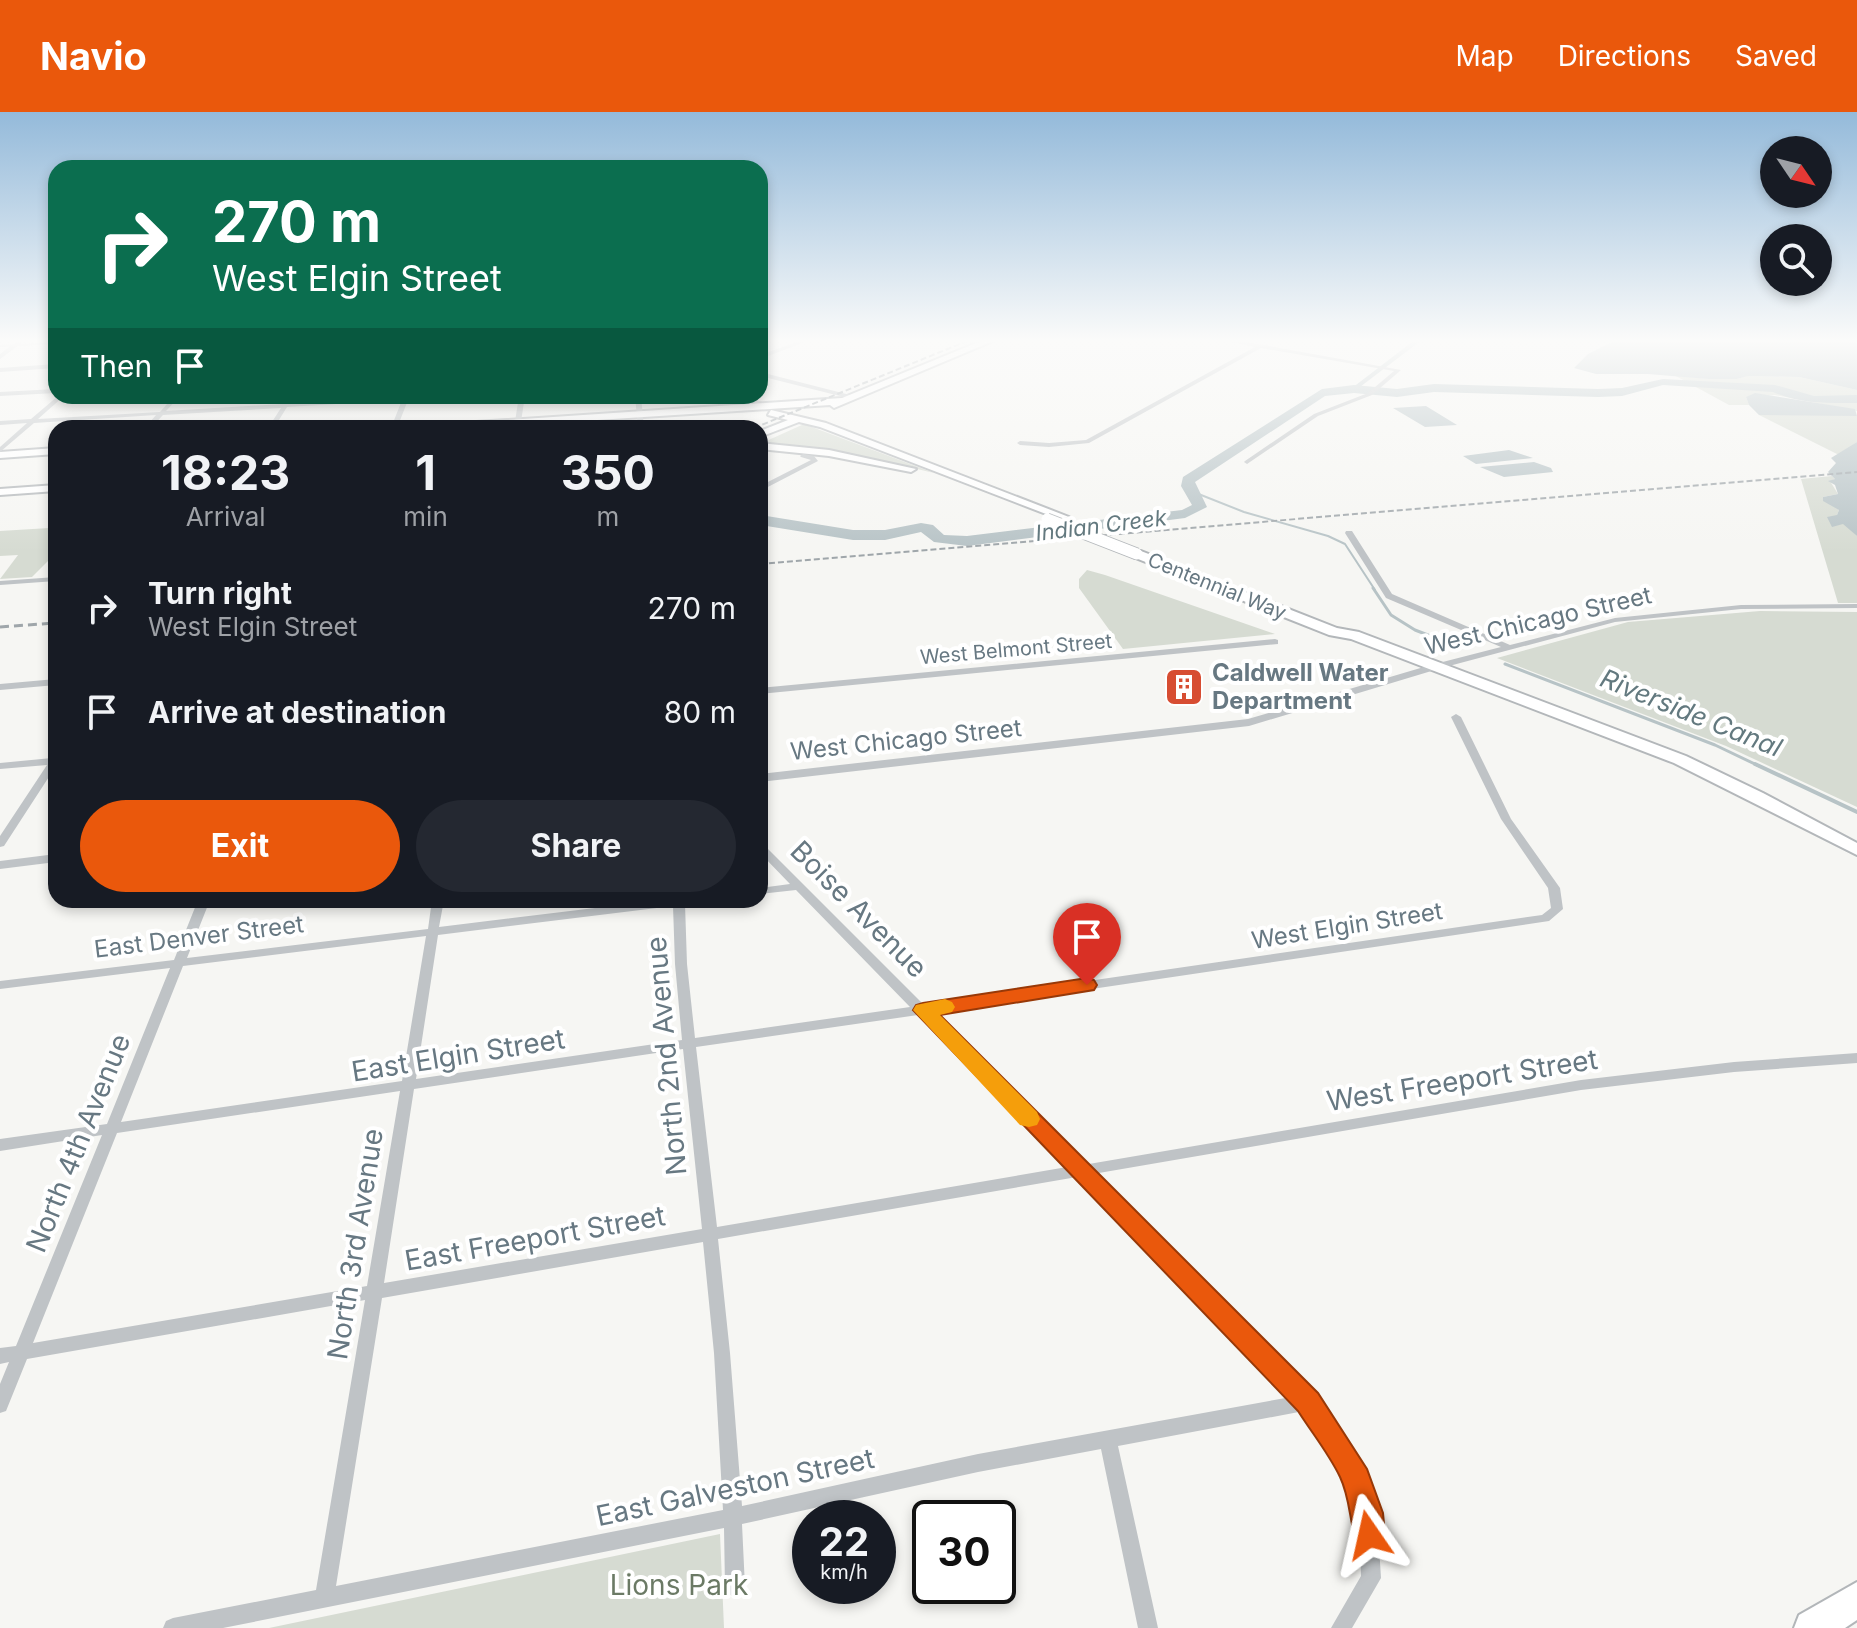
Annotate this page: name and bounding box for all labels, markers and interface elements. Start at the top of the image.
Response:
text: Navio [40,33,147,79]
text: Map [1455,39,1514,73]
text: Directions [1558,39,1691,73]
text: Saved [1735,39,1817,73]
north arrow [1760,136,1832,208]
map controls [1760,136,1832,296]
text: 270 m [212,188,381,256]
icon: right [80,192,184,296]
button: search [1760,224,1832,296]
text: West Elgin Street [212,256,502,300]
icon: arrive [168,344,212,388]
text: Then [80,348,152,384]
text: 18:23 [161,443,290,502]
text: 1 [415,443,436,502]
text: 350 [561,443,655,502]
text: Arrival [186,501,266,532]
text: min [403,501,448,532]
text: m [596,501,619,532]
water label: Indian Creek [1034,504,1169,546]
street label: Centennial Way [1144,547,1290,625]
text: Turn right [148,575,292,611]
street label: West Chicago Street [1421,580,1654,661]
icon: right [80,586,124,630]
text: 270 m [648,590,736,626]
text: West Elgin Street [148,611,357,642]
street label: West Belmont Street [919,629,1113,669]
place label: Caldwell Water Department [1212,658,1389,715]
water label: Riverside Canal [1596,662,1787,763]
building icon: Caldwell Water Department [1163,666,1205,708]
icon: arrive [80,690,124,734]
text: Arrive at destination [148,694,446,730]
text: 80 m [664,694,736,730]
street label: West Chicago Street [789,713,1023,766]
button: Exit [80,800,400,892]
button: Share [416,800,736,892]
street label: Boise Avenue [784,834,934,984]
street label: West Elgin Street [1249,896,1445,955]
pin [1053,903,1121,985]
street label: East Denver Street [93,909,305,964]
icon: arrive [1065,915,1109,959]
street label: North 2nd Avenue [639,935,693,1177]
street label: East Elgin Street [349,1021,567,1089]
street label: North 4th Avenue [19,1029,137,1257]
street label: West Freeport Street [1324,1042,1600,1118]
street label: North 3rd Avenue [320,1126,390,1362]
street label: East Freeport Street [402,1198,668,1278]
street label: East Galveston Street [593,1441,877,1533]
position arrow [1327,1493,1411,1577]
speed limit sign: 30 [912,1500,1016,1604]
text: 22 [819,1517,869,1566]
text: km/h [820,1560,868,1584]
park label: Lions Park [610,1568,748,1602]

